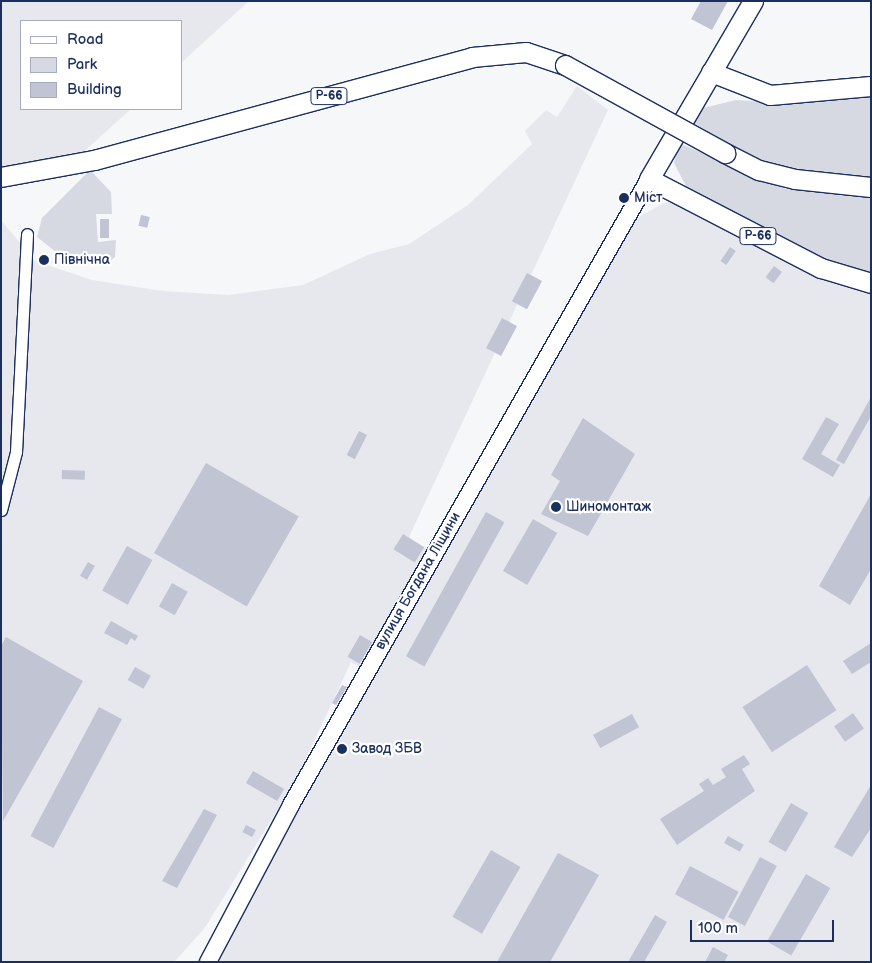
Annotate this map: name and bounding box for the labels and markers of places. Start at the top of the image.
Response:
place label: Міст [634,190,663,206]
marker: Міст [618,192,630,204]
place label: Північна [54,252,110,268]
marker: Північна [38,254,50,266]
place label: Шиномонтаж [566,499,651,515]
marker: Шиномонтаж [550,501,562,513]
place label: Завод ЗБВ [352,741,422,757]
marker: Завод ЗБВ [336,743,348,755]

